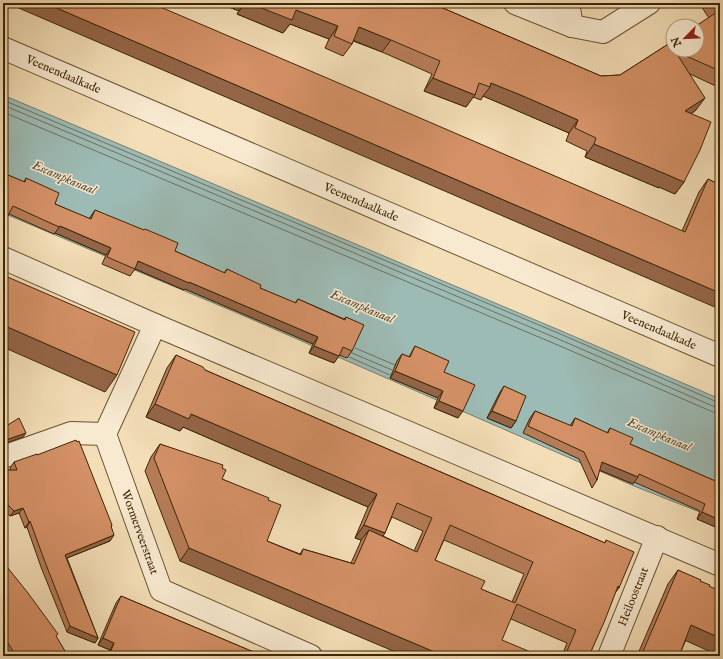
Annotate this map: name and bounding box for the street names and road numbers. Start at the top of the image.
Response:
street label: Veenendaalkade [23,51,104,97]
street label: Veenendaalkade [321,179,402,225]
street label: Veenendaalkade [618,307,699,353]
street label: Wormerveerstraat [118,488,162,576]
street label: Heiloostraat [614,565,652,628]

